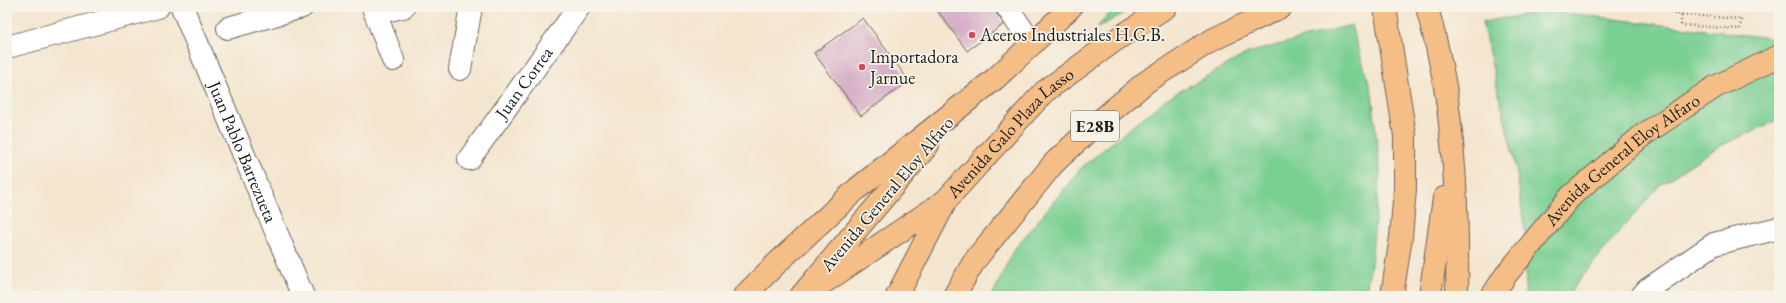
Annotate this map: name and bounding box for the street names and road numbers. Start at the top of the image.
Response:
street label: Juan Correa [489,41,558,125]
street label: Avenida Galo Plaza Lasso [941,62,1078,203]
street label: Juan Pablo Barrezueta [203,76,283,226]
street label: Avenida General Eloy Alfaro [1538,88,1704,231]
street label: Avenida General Eloy Alfaro [814,111,958,277]
road number: E28B [1071,111,1119,141]

